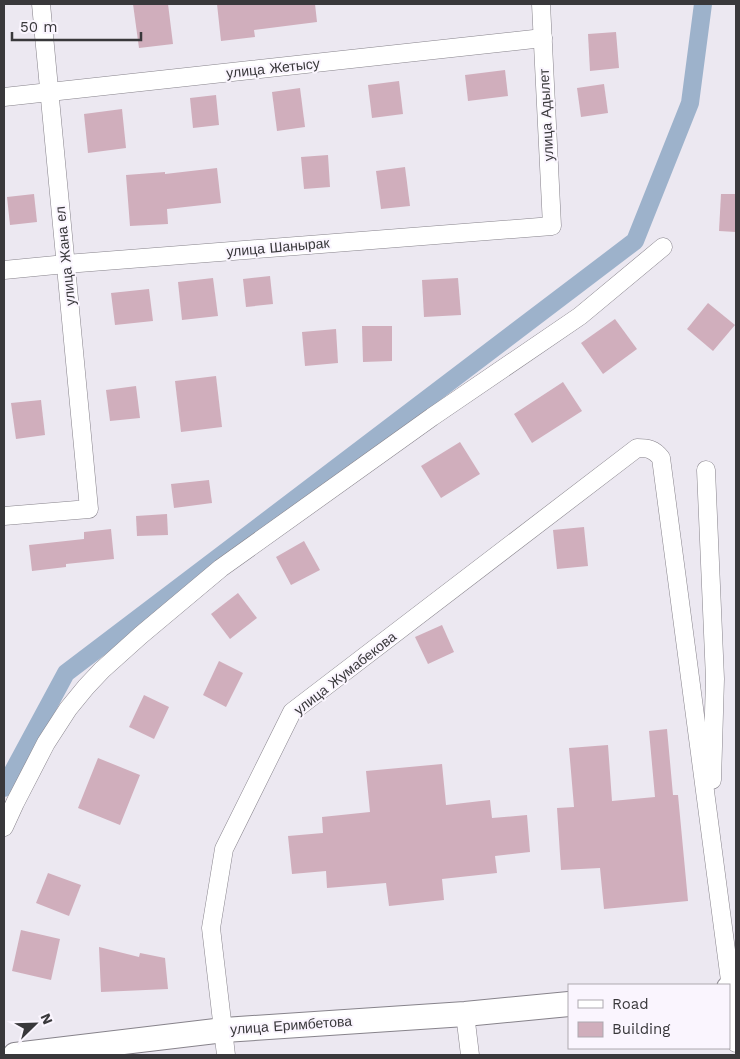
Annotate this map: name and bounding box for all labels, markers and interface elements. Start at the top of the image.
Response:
scale bar [12,10,141,42]
text: 50 m [20,18,57,36]
street label: улица Жетысу [226,55,320,81]
street label: улица Адылет [536,68,556,162]
street label: улица Жана ел [52,205,78,307]
street label: улица Шанырак [226,234,331,259]
street label: улица Жумабекова [291,628,399,718]
legend [568,984,730,1049]
text: Road [612,995,649,1013]
north arrow [10,999,60,1049]
text: N [38,1011,56,1027]
street label: улица Еримбетова [230,1013,353,1037]
text: Building [612,1020,670,1038]

